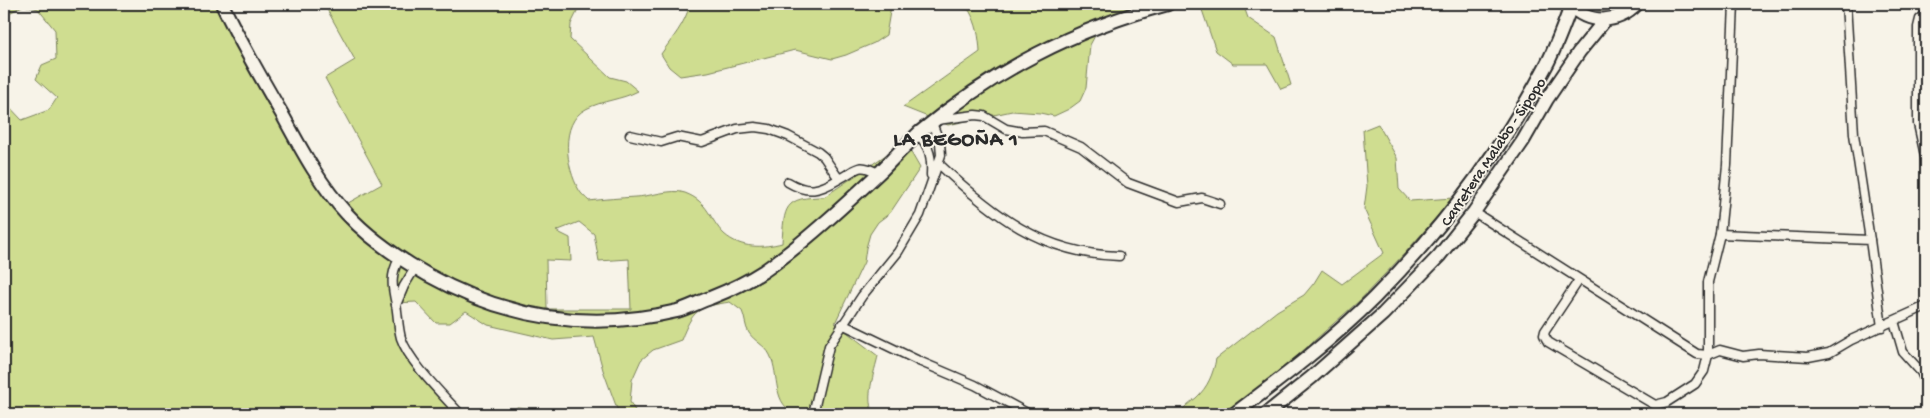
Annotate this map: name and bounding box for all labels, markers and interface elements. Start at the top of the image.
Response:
street label: Carretera Malabo - Sipopo [1438,75,1552,231]
district label: LA BEGOÑA 1 [893,129,1019,154]

